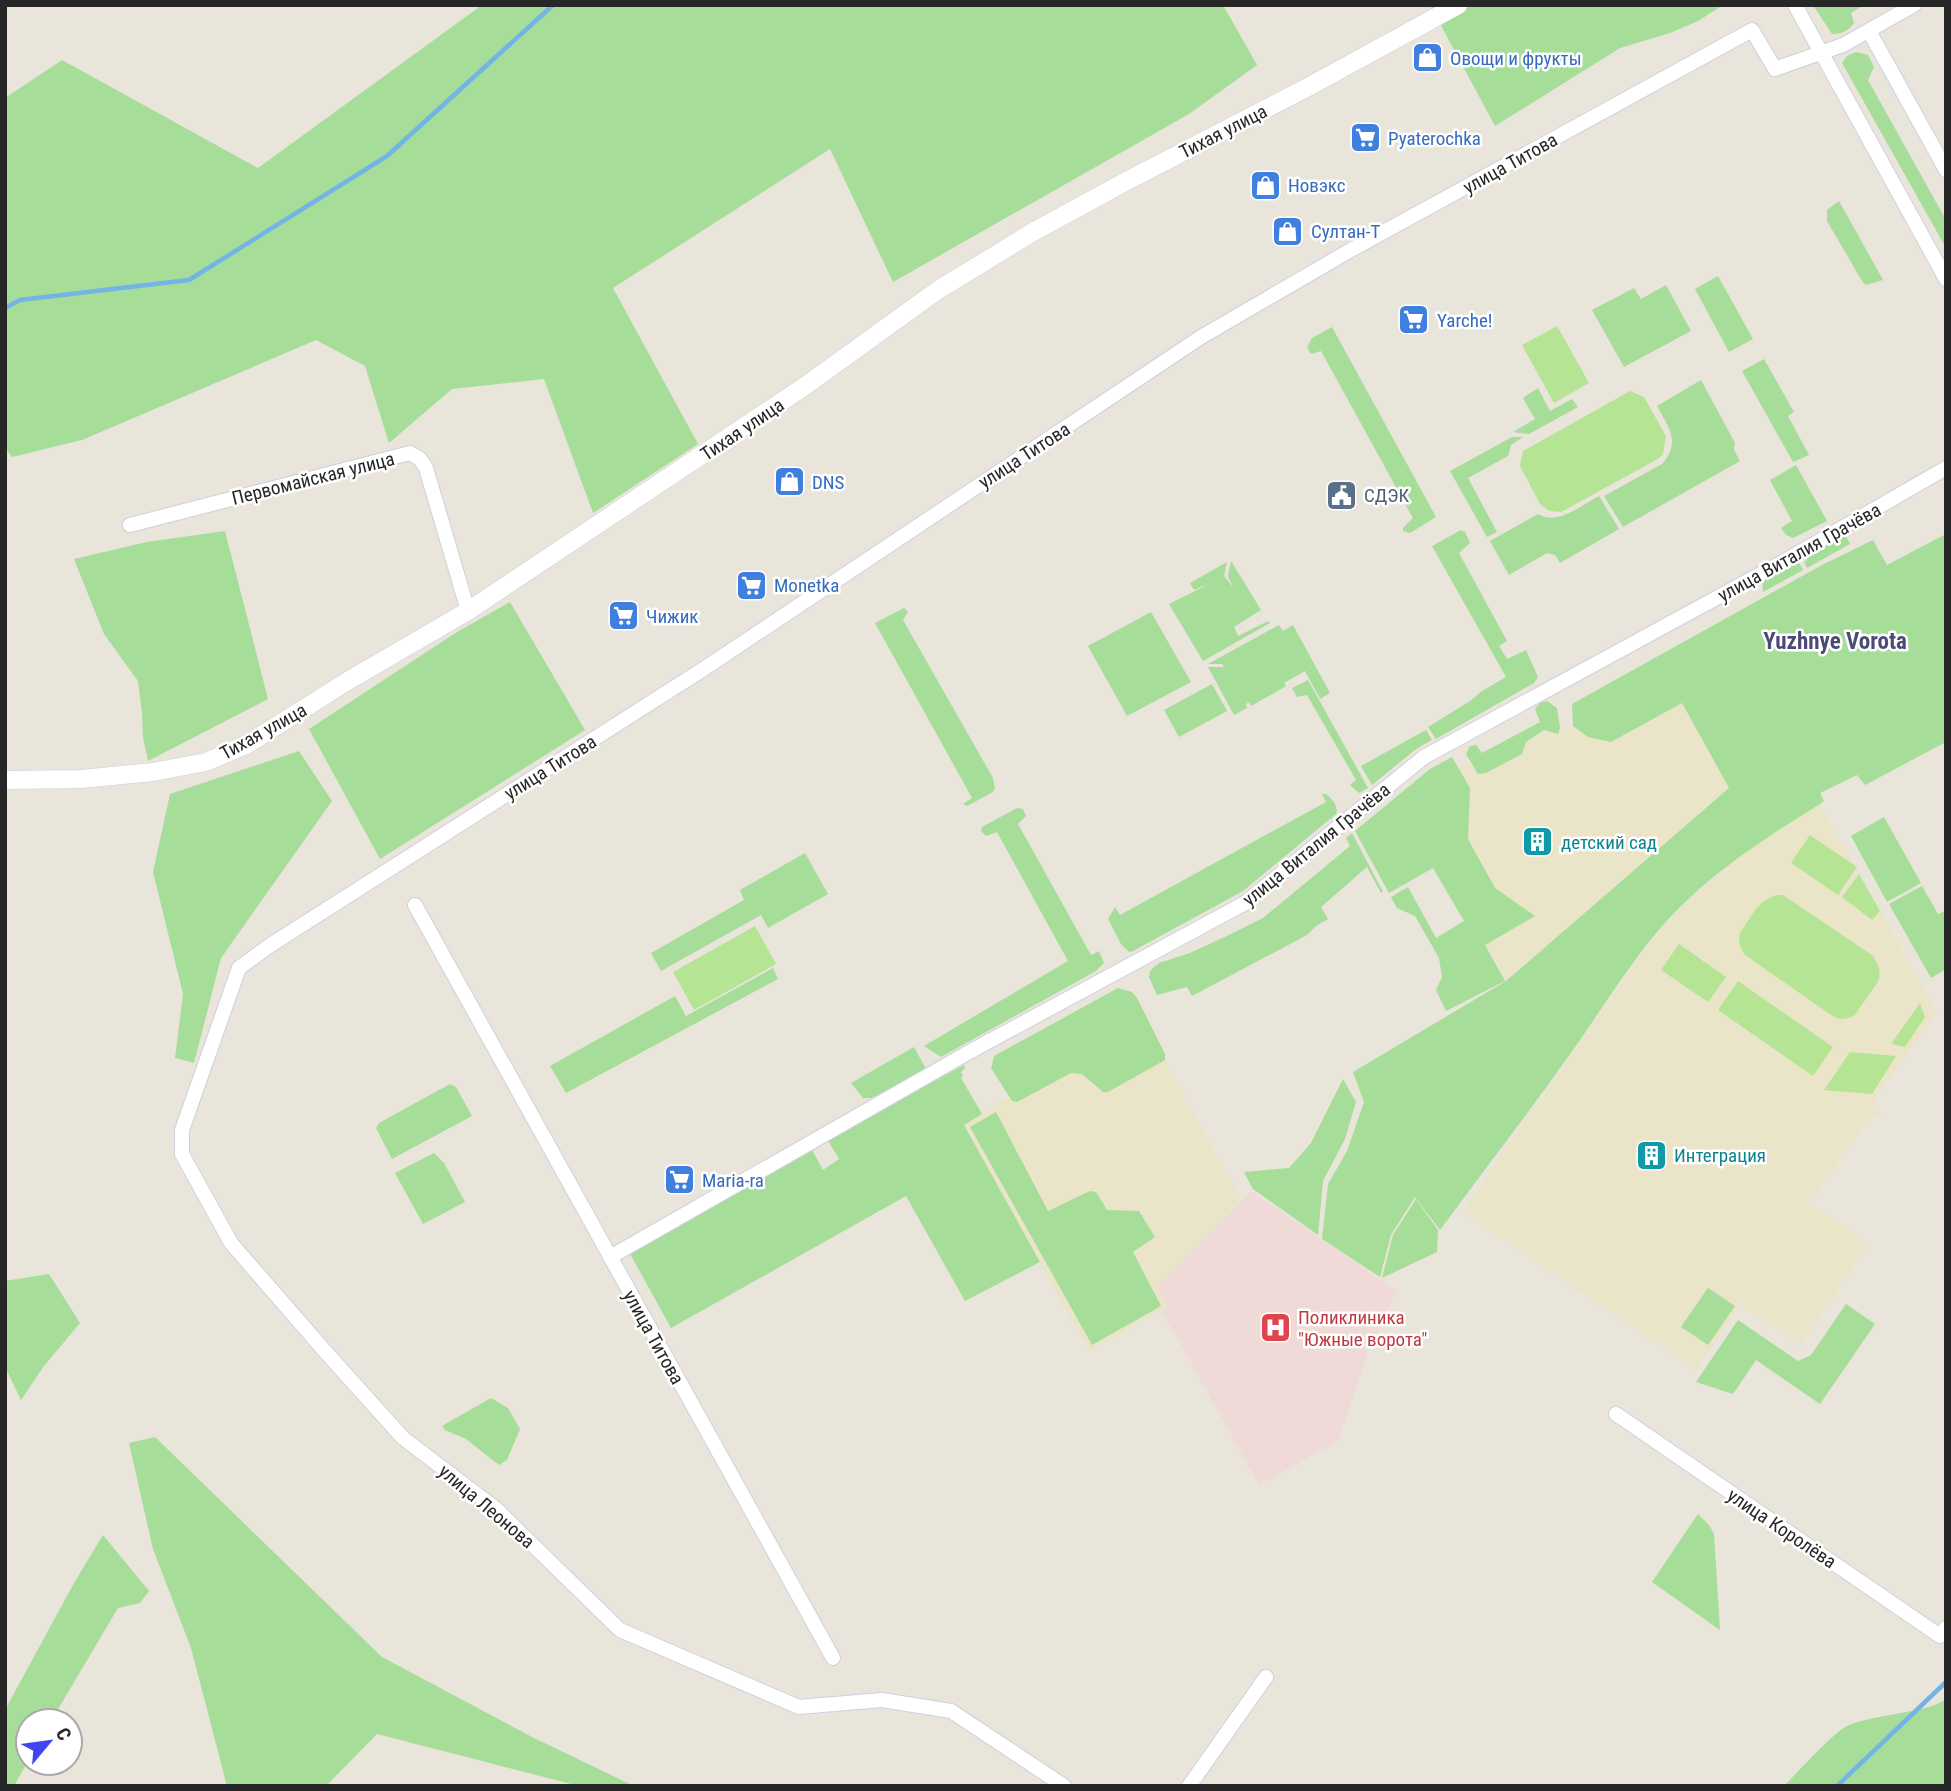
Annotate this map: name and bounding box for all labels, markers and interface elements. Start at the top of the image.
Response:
shop icon: Овощи и фрукты [1410,41,1444,75]
place label: Овощи и фрукты [1450,47,1582,70]
street label: Тихая улица [1175,100,1271,163]
supermarket icon: Pyaterochka [1348,121,1382,155]
place label: Pyaterochka [1388,127,1481,150]
street label: улица Титова [1459,128,1561,199]
shop icon: Новэкс [1248,168,1282,202]
place label: Новэкс [1288,174,1346,197]
shop icon: Султан-Т [1271,214,1305,248]
place label: Султан-Т [1311,220,1380,243]
supermarket icon: Yarche! [1397,303,1431,337]
place label: Yarche! [1437,309,1493,332]
street label: Тихая улица [696,393,788,466]
street label: улица Титова [974,417,1074,494]
street label: Первомайская улица [229,447,397,510]
shop icon: DNS [772,465,806,499]
place label: DNS [812,471,845,494]
public building icon: СДЭК [1324,478,1358,512]
place label: СДЭК [1364,484,1410,507]
street label: улица Виталия Грачёва [1714,498,1885,607]
supermarket icon: Monetka [734,568,768,602]
place label: Monetka [774,574,839,597]
supermarket icon: Чижик [606,599,640,633]
place label: Чижик [646,605,698,628]
district label: Yuzhnye Vorota [1763,628,1907,655]
street label: Тихая улица [216,698,311,765]
street label: улица Титова [500,730,601,805]
street label: улица Виталия Грачёва [1238,778,1395,911]
building icon: детский сад [1521,825,1555,859]
place label: детский сад [1561,831,1657,854]
building icon: Интеграция [1634,1138,1668,1172]
place label: Интеграция [1674,1144,1766,1167]
supermarket icon: Maria-ra [662,1163,696,1197]
place label: Maria-ra [702,1169,764,1192]
street label: улица Титова [618,1286,689,1388]
place label: Поликлиника "Южные ворота" [1298,1306,1427,1351]
hospital icon: Поликлиника "Южные ворота" [1258,1311,1292,1345]
street label: улица Леонова [434,1460,539,1553]
street label: улица Королёва [1723,1484,1841,1573]
north arrow [14,1707,84,1777]
text: С [51,1724,76,1744]

